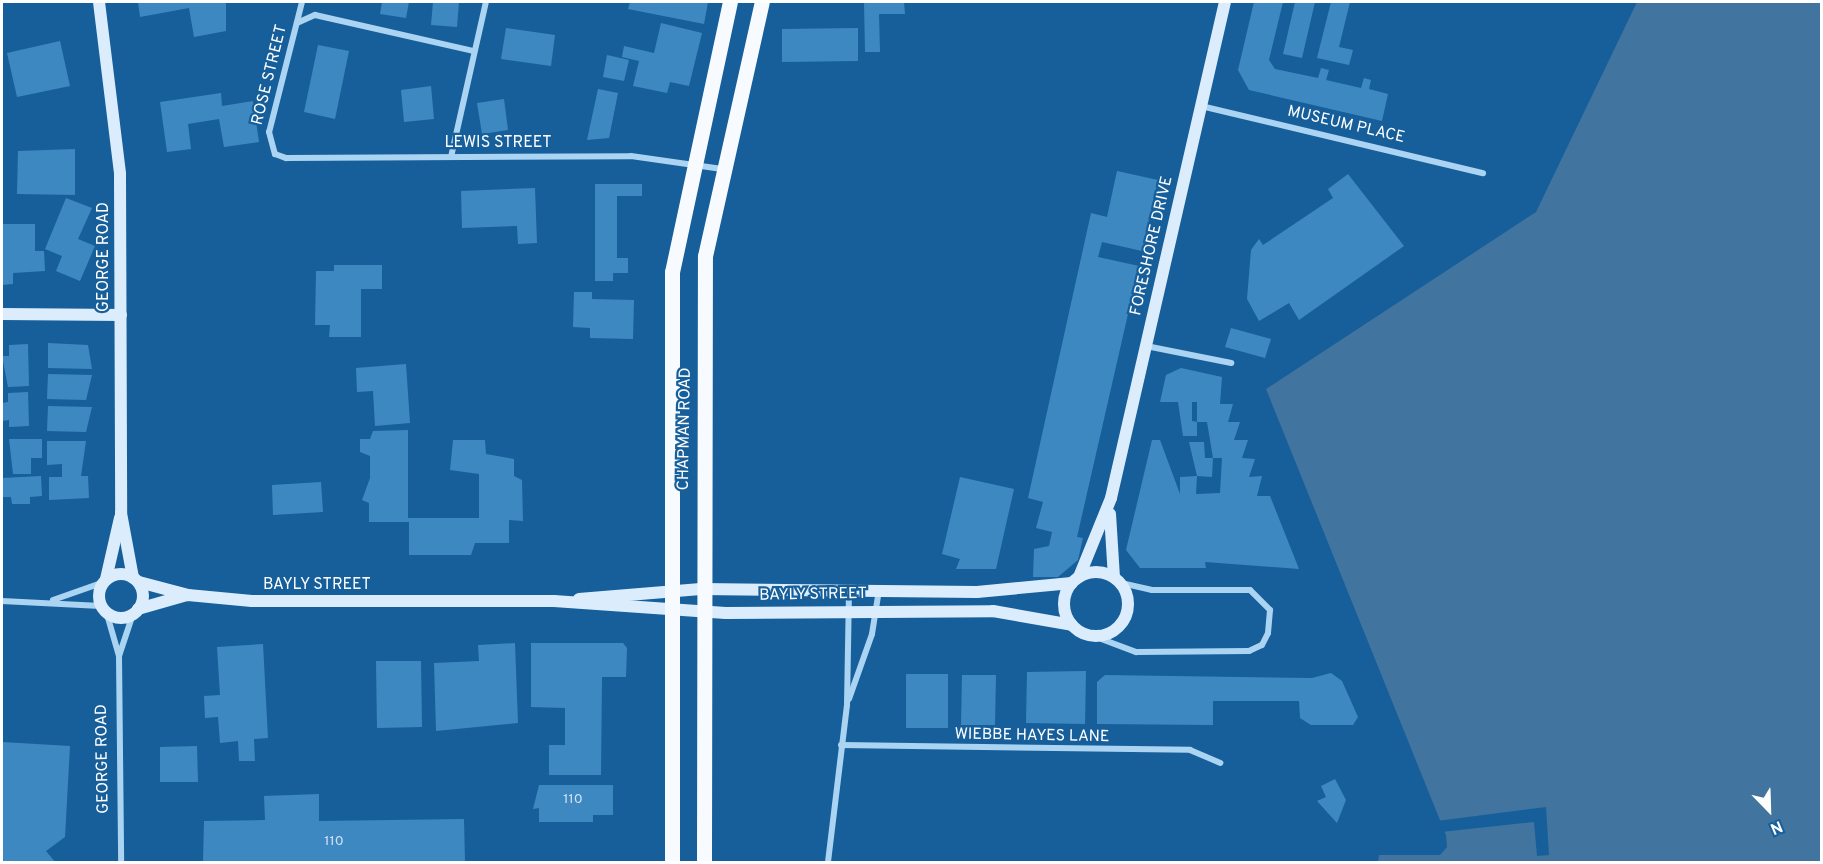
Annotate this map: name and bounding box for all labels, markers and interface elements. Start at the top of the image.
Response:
street label: ROSE STREET [248,23,292,127]
street label: MUSEUM PLACE [1285,102,1407,148]
street label: LEWIS STREET [444,133,552,153]
street label: FORESHORE DRIVE [1127,174,1177,318]
street label: GEORGE ROAD [94,202,114,312]
street label: CHAPMAN ROAD [674,367,696,491]
street label: BAYLY STREET [263,575,371,595]
street label: BAYLY STREET [759,584,867,606]
street label: GEORGE ROAD [92,704,114,814]
street label: WIEBBE HAYES LANE [954,725,1110,747]
north arrow [1739,780,1799,840]
house number: 110 [563,792,583,808]
text: N [1767,815,1785,838]
house number: 110 [324,834,344,850]

